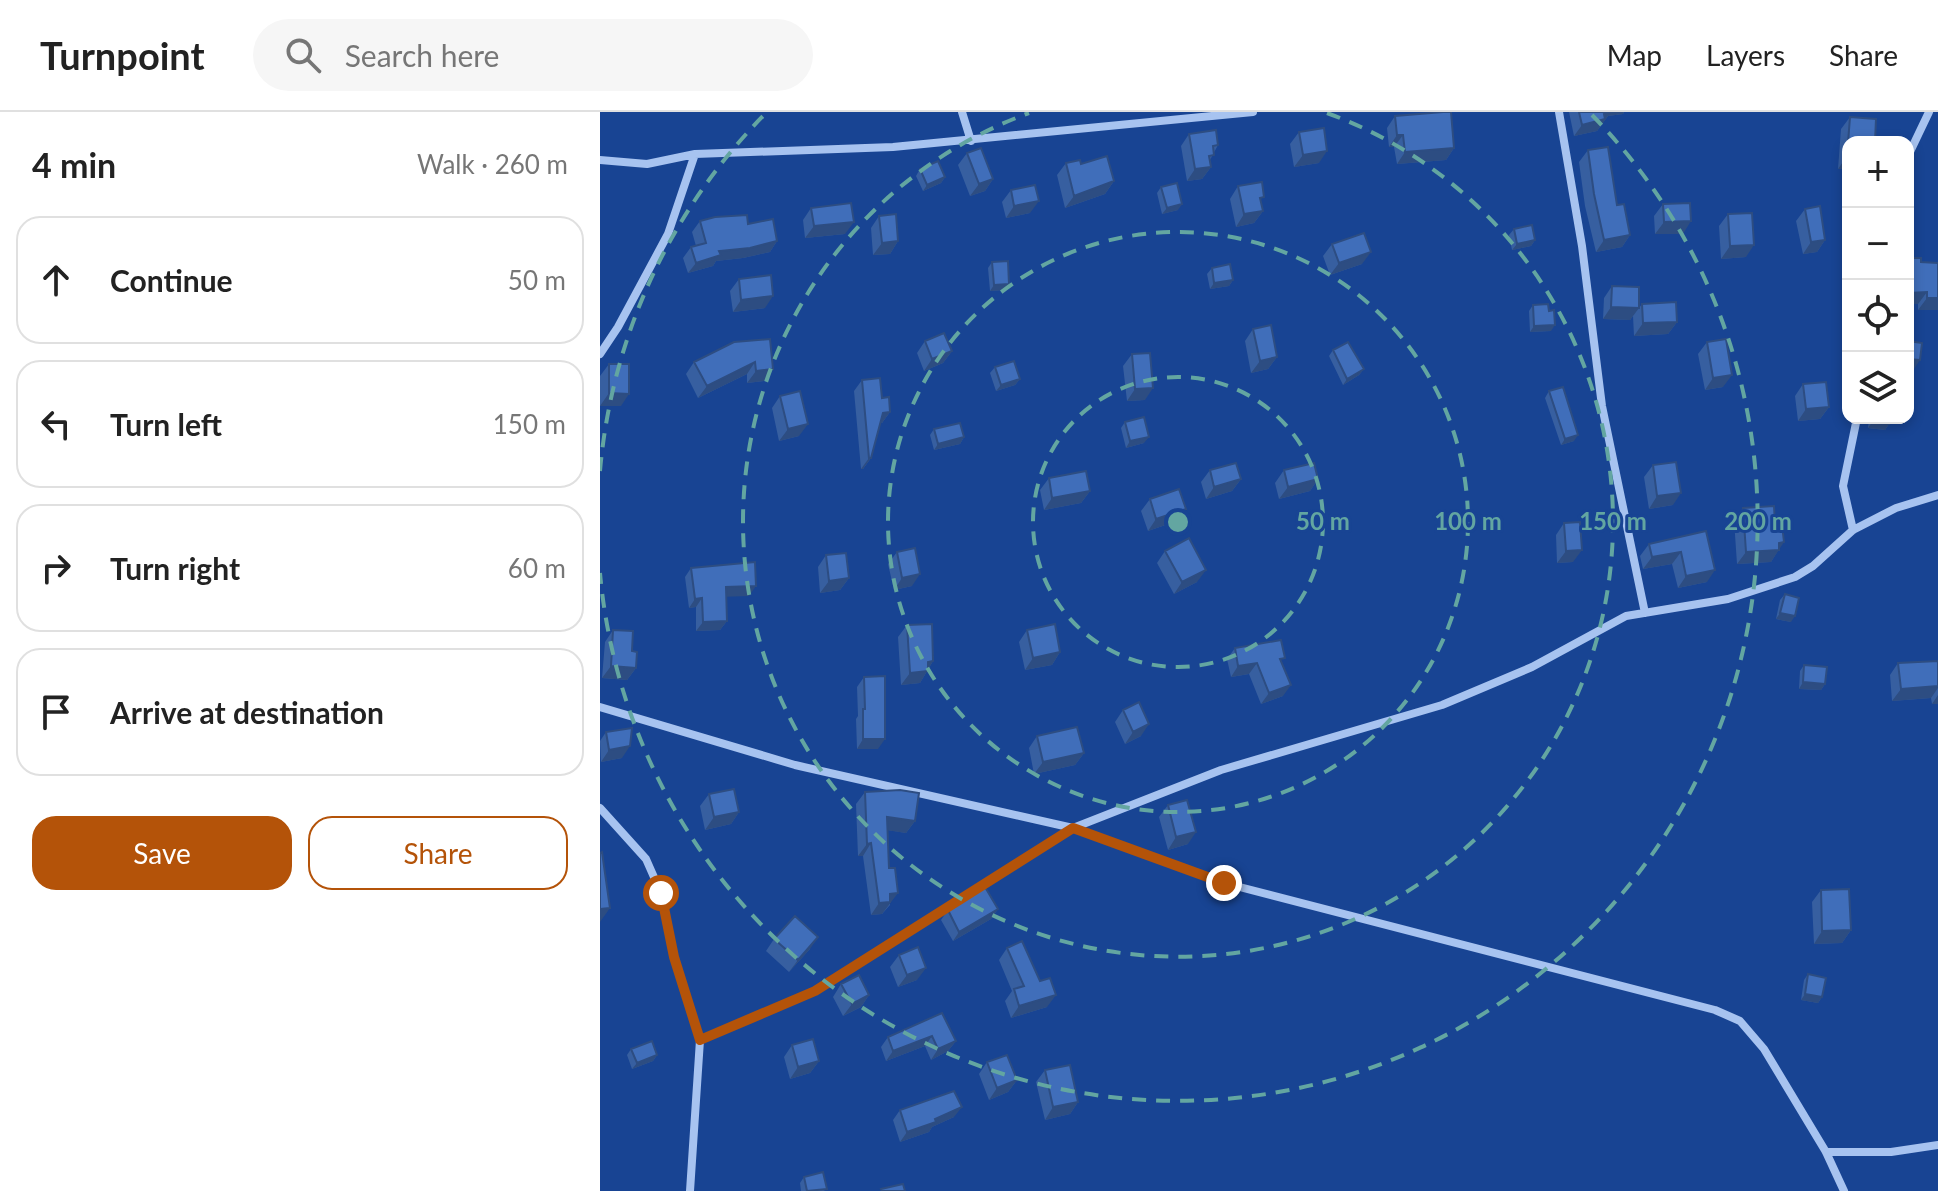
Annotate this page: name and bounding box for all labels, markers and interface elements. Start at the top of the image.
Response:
search box [253,19,813,91]
text: Turnpoint [40,32,205,78]
icon: search [281,33,325,77]
text: Search here [345,37,499,73]
text: Map [1607,38,1662,72]
text: Layers [1706,38,1785,72]
text: Share [1829,38,1898,72]
map controls [1842,136,1914,424]
button: + [1842,136,1914,208]
text: 4 min [32,144,116,185]
text: Walk · 260 m [417,148,568,180]
button: − [1842,208,1914,280]
icon: ahead [34,258,78,302]
text: Continue [110,262,233,298]
text: 50 m [508,264,566,296]
button: locate [1842,280,1914,352]
button: layers [1842,352,1914,424]
icon: left [34,402,78,446]
text: Turn left [110,406,222,442]
text: 150 m [493,408,566,440]
text: 50 m [1296,506,1350,535]
text: 100 m [1434,506,1502,535]
text: 150 m [1579,506,1647,535]
text: 200 m [1724,506,1792,535]
centre of rings [1164,508,1192,536]
icon: right [34,546,78,590]
text: Turn right [110,550,240,586]
text: 60 m [508,552,566,584]
icon: arrive [34,690,78,734]
text: Arrive at destination [110,694,384,730]
button: Save [32,816,292,890]
button: Share [308,816,568,890]
route end [1206,865,1242,901]
route start [643,875,679,911]

